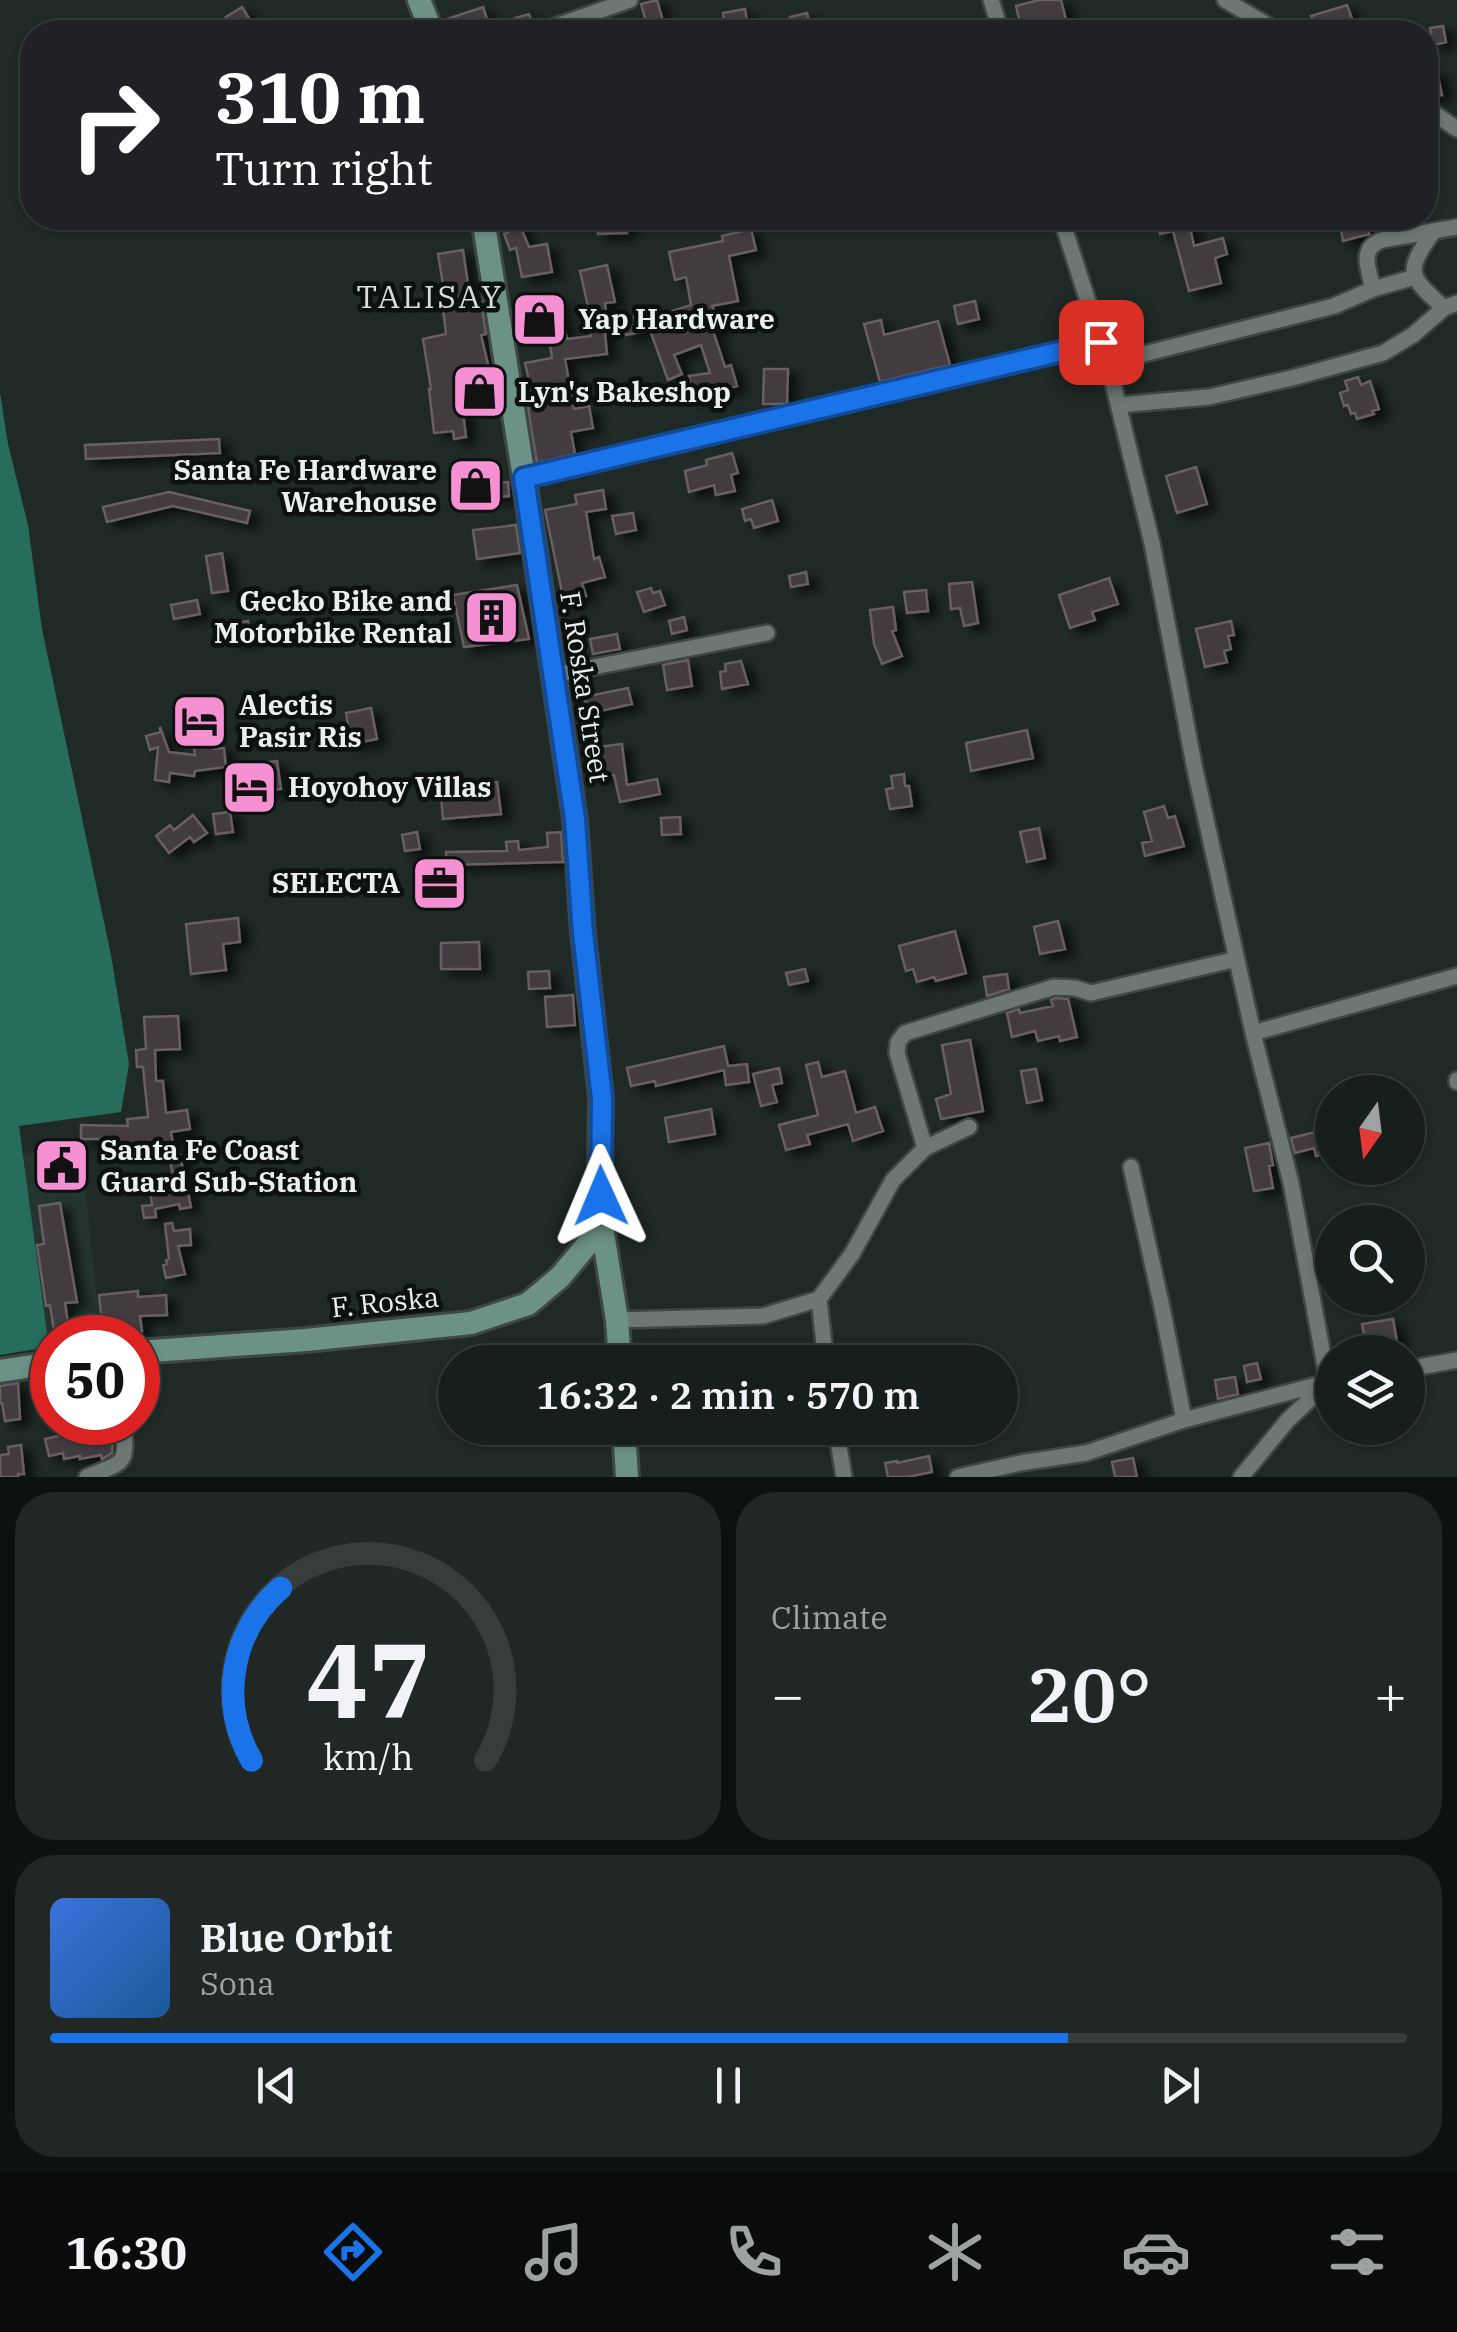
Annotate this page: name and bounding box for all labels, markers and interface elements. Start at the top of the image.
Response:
text: 310 m [215,51,425,142]
icon: right [50,60,180,190]
text: Turn right [215,139,433,197]
district label: TALISAY [356,275,504,317]
shop icon: Yap Hardware [509,289,569,349]
place label: Yap Hardware [578,300,775,337]
pin [1059,300,1144,385]
icon: arrive [1074,315,1129,370]
shop icon: Lyn's Bakeshop [449,362,509,422]
place label: Lyn's Bakeshop [518,373,731,410]
place label: Santa Fe Hardware Warehouse [173,451,437,520]
shop icon: Santa Fe Hardware Warehouse [446,456,506,516]
place label: Gecko Bike and Motorbike Rental [214,582,452,651]
building icon: Gecko Bike and Motorbike Rental [461,587,521,647]
street label: F. Roska Street [552,589,619,785]
place label: Alectis Pasir Ris [239,686,362,755]
hotel icon: Alectis Pasir Ris [170,691,230,751]
hotel icon: Hoyohoy Villas [219,757,279,817]
place label: Hoyohoy Villas [288,768,492,805]
office icon: SELECTA [409,853,469,913]
place label: SELECTA [272,864,400,901]
north arrow [1315,1075,1425,1185]
map controls [1315,1075,1425,1445]
place label: Santa Fe Coast Guard Sub-Station [100,1131,357,1200]
public building icon: Santa Fe Coast Guard Sub-Station [31,1136,91,1196]
position arrow [549,1144,653,1248]
button: search [1315,1205,1425,1315]
street label: F. Roska [329,1277,441,1326]
speed limit sign: 50 [30,1315,160,1445]
button: layers [1315,1335,1425,1445]
text: 16:32 · 2 min · 570 m [536,1370,920,1419]
text: Climate [771,1596,888,1638]
text: 47 [306,1611,430,1747]
text: 20° [1026,1645,1152,1743]
text: − [771,1659,804,1730]
text: + [1374,1659,1407,1730]
text: km/h [323,1733,413,1780]
text: Blue Orbit [200,1913,392,1962]
text: Sona [200,1962,275,2004]
icon: previous [249,2058,304,2113]
icon: pause [701,2058,756,2113]
icon: next [1153,2058,1208,2113]
icon: directions [318,2217,388,2287]
icon: music [519,2217,589,2287]
icon: phone [719,2217,789,2287]
icon: climate [920,2217,990,2287]
icon: car [1121,2217,1191,2287]
icon: filters [1322,2217,1392,2287]
text: 16:30 [65,2223,187,2281]

